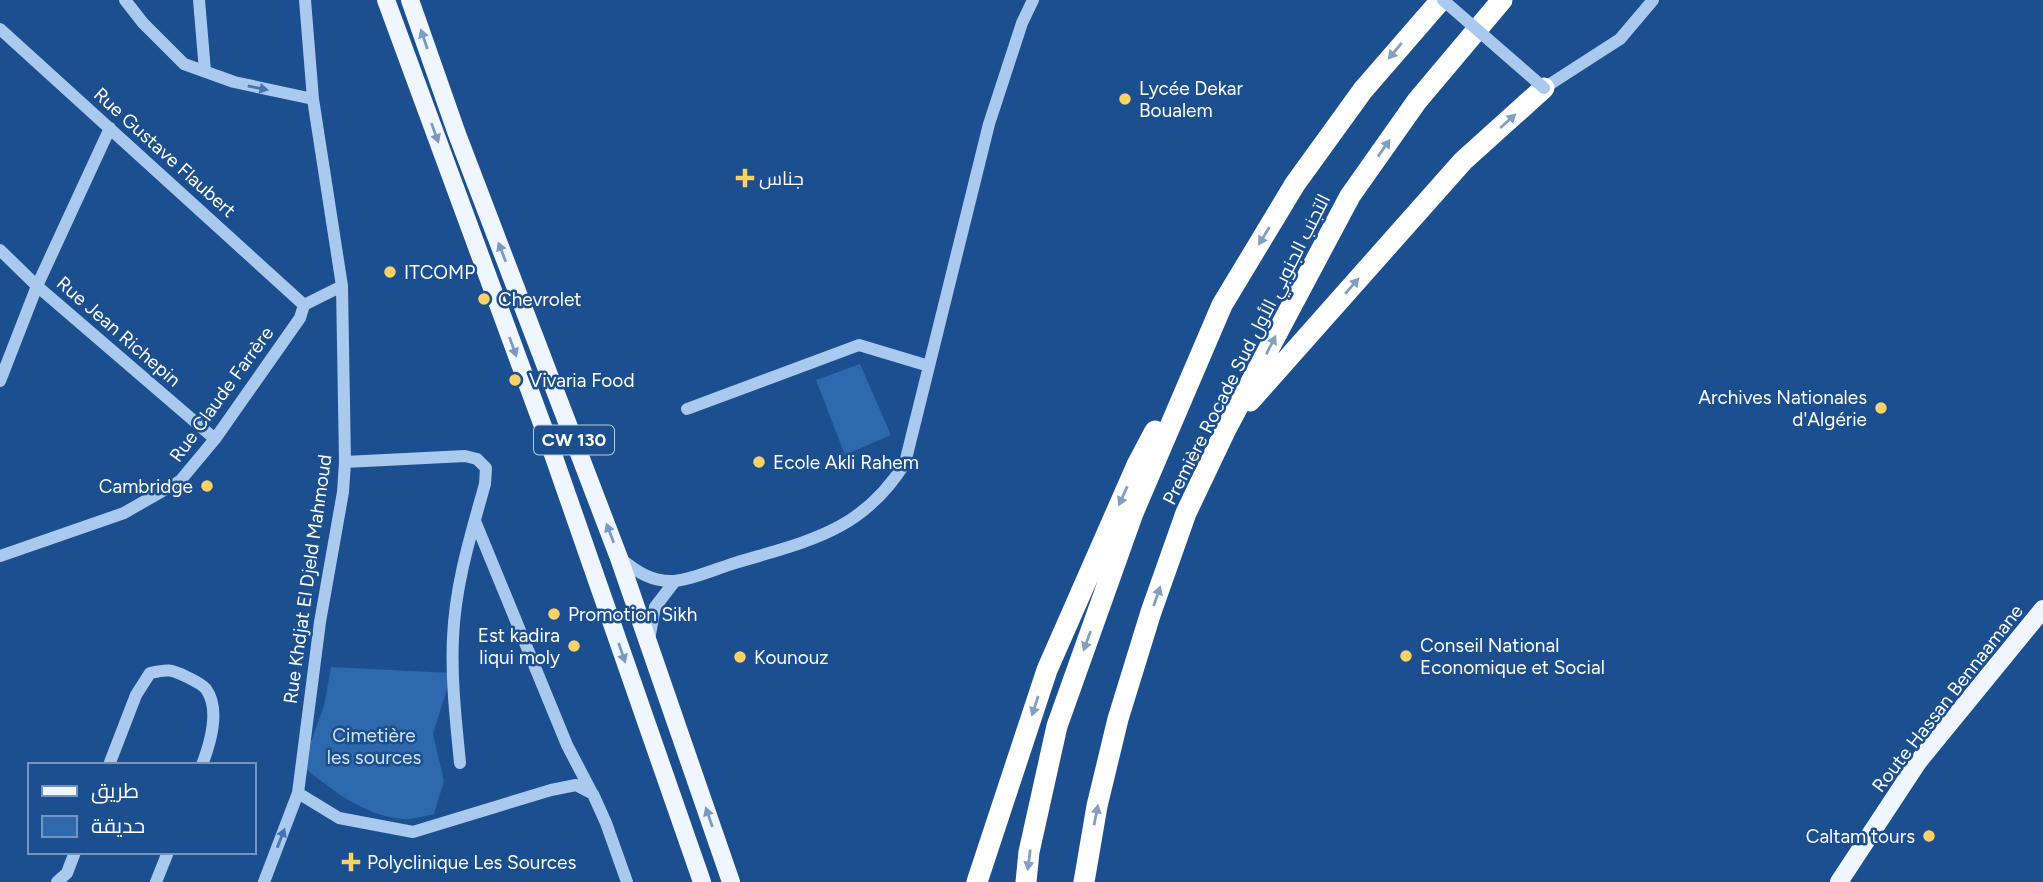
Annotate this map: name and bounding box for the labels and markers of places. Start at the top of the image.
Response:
place label: Lycée Dekar Boualem [1139,77,1243,122]
marker: Lycée Dekar Boualem [1117,91,1133,107]
place label: جناس [759,167,804,190]
marker: جناس [737,170,753,186]
place label: ITCOMP [404,261,475,284]
marker: ITCOMP [382,264,398,280]
place label: Chevrolet [498,288,581,311]
marker: Chevrolet [476,291,492,307]
place label: Vivaria Food [529,369,635,392]
marker: Vivaria Food [507,372,523,388]
place label: Archives Nationales d'Algérie [1698,386,1867,431]
marker: Archives Nationales d'Algérie [1873,400,1889,416]
place label: Ecole Akli Rahem [773,451,919,474]
marker: Ecole Akli Rahem [751,454,767,470]
place label: Cambridge [99,475,193,498]
marker: Cambridge [199,478,215,494]
place label: Promotion Sikh [568,603,697,626]
marker: Promotion Sikh [546,606,562,622]
place label: Est kadira liqui moly [478,624,560,669]
place label: Conseil National Economique et Social [1420,634,1605,679]
marker: Est kadira liqui moly [566,638,582,654]
place label: Kounouz [754,646,829,669]
marker: Conseil National Economique et Social [1398,648,1414,664]
marker: Kounouz [732,649,748,665]
place label: Caltam tours [1806,825,1915,848]
marker: Caltam tours [1921,828,1937,844]
place label: Polyclinique Les Sources [367,851,576,874]
marker: Polyclinique Les Sources [341,852,361,872]

